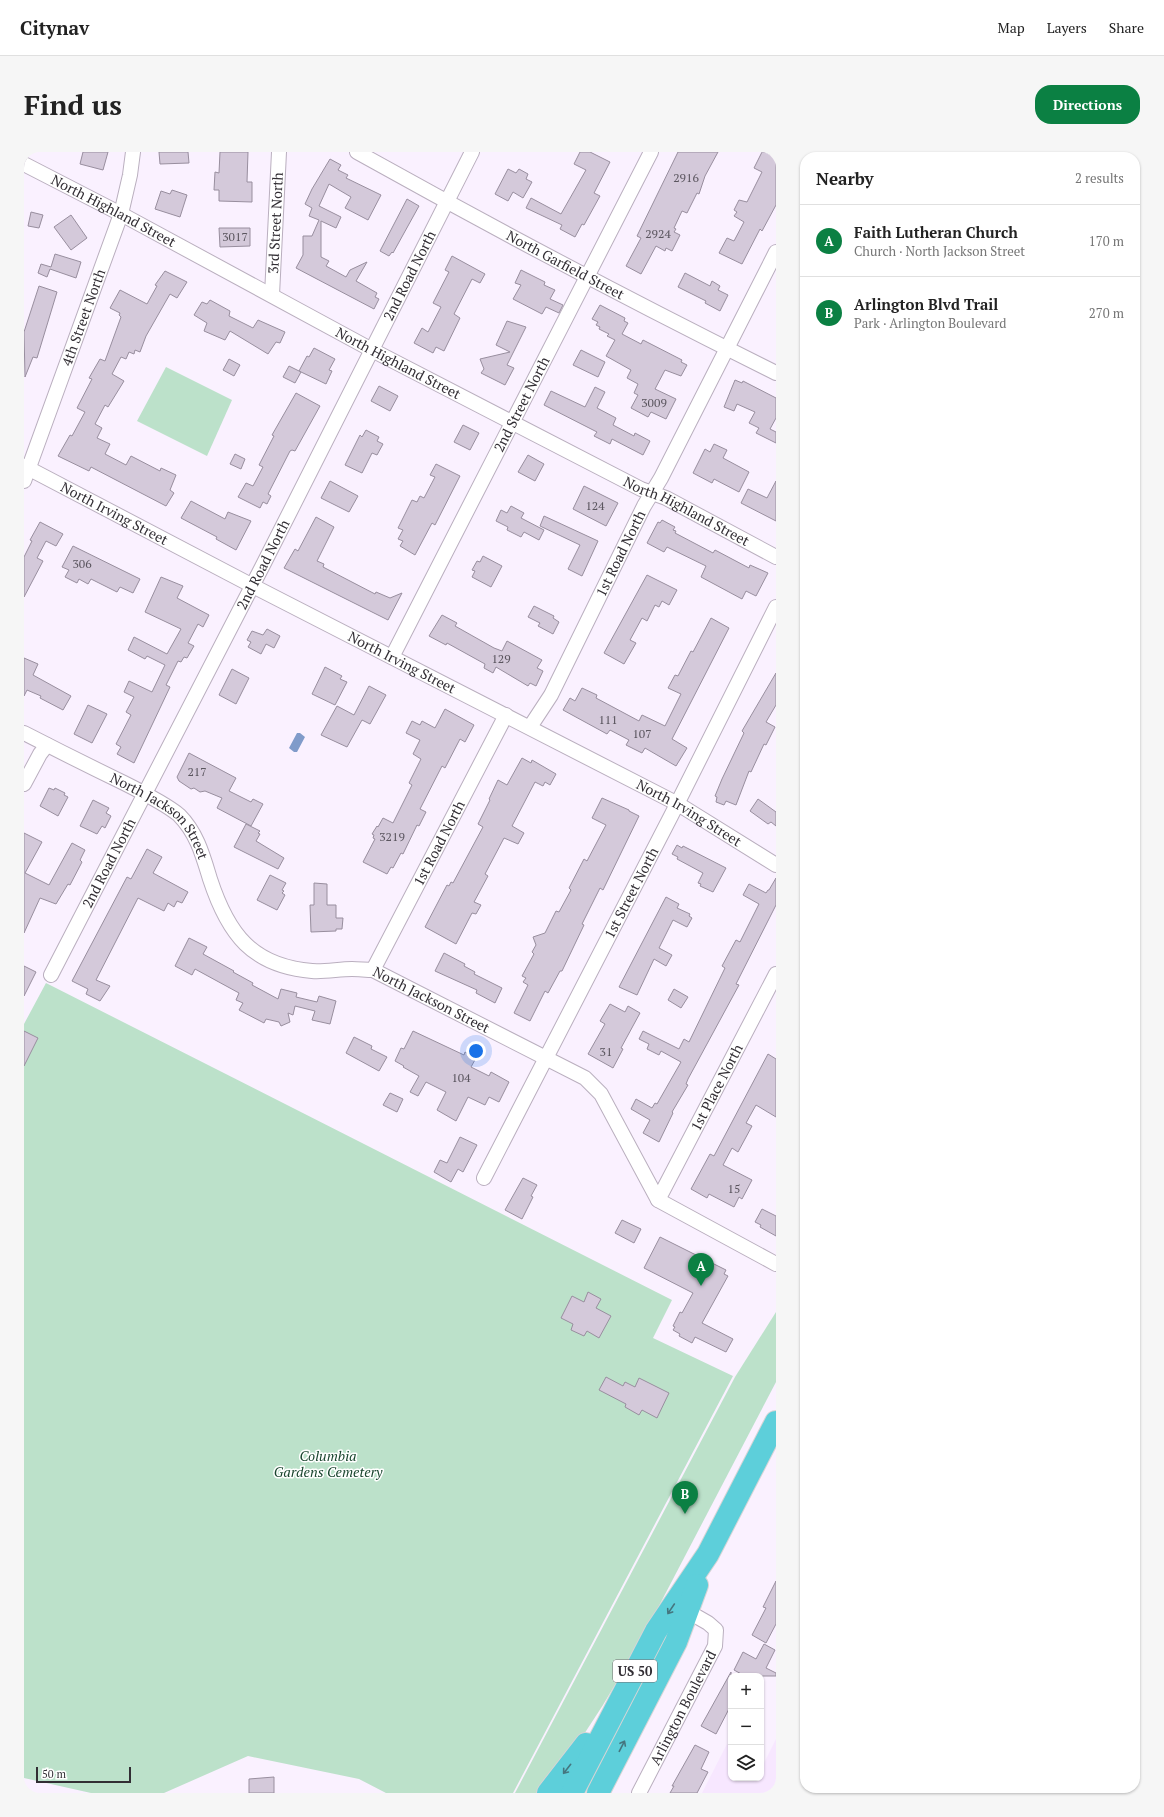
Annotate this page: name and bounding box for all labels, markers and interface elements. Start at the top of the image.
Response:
text: Citynav [20,15,89,40]
text: Map [998,18,1025,37]
text: Layers [1047,18,1087,37]
text: Share [1109,18,1144,37]
button: Directions [1035,85,1140,124]
text: Find us [24,86,122,123]
text: Nearby [816,167,874,190]
text: 2 results [1075,169,1124,187]
street label: North Highland Street [48,170,180,251]
house number: 2916 [673,170,699,185]
street label: 3rd Street North [263,172,287,274]
text: Faith Lutheran Church [854,222,1018,242]
street label: North Garfield Street [503,226,628,304]
house number: 2924 [645,226,671,241]
street label: 2nd Road North [378,227,440,324]
house number: 3017 [222,229,248,244]
text: A [824,232,834,250]
text: 170 m [1089,232,1124,250]
text: Church · North Jackson Street [854,242,1025,260]
street label: 4th Street North [57,266,109,368]
text: Arlington Blvd Trail [854,294,998,314]
text: B [825,304,833,322]
text: 270 m [1089,304,1124,322]
text: Park · Arlington Boulevard [854,314,1007,332]
street label: North Highland Street [333,322,465,404]
street label: 2nd Street North [489,353,553,455]
house number: 3009 [641,395,667,410]
street label: North Highland Street [620,472,754,550]
street label: North Irving Street [58,477,172,549]
house number: 124 [585,498,605,513]
street label: 1st Road North [591,507,649,599]
street label: 2nd Road North [232,516,293,612]
house number: 306 [72,556,92,571]
street label: North Irving Street [345,626,460,698]
house number: 129 [491,651,511,666]
house number: 111 [598,712,618,727]
house number: 107 [632,726,652,741]
house number: 217 [187,764,207,779]
street label: North Jackson Street [107,768,213,863]
street label: North Irving Street [633,774,746,851]
street label: 1st Road North [409,797,469,889]
street label: 2nd Road North [77,815,139,911]
house number: 3219 [379,829,405,844]
street label: 1st Street North [600,844,662,941]
street label: North Jackson Street [370,962,494,1037]
your location [466,1041,486,1061]
street label: 1st Place North [686,1041,747,1134]
house number: 31 [600,1044,612,1059]
house number: 104 [451,1070,471,1085]
house number: 15 [728,1181,740,1196]
pin: A [688,1253,714,1286]
park label: Columbia Gardens Cemetery [274,1446,383,1481]
pin: B [672,1481,698,1514]
one-way arrow [666,1604,675,1615]
street label: Arlington Boulevard [645,1647,720,1768]
road number: US 50 [613,1660,657,1682]
map controls [728,1673,764,1781]
button: + [728,1673,764,1709]
button: − [728,1709,764,1745]
one-way arrow [619,1740,626,1752]
button: layers [728,1745,764,1781]
one-way arrow [562,1763,571,1774]
scale bar [36,1765,131,1784]
text: 50 m [42,1767,66,1781]

